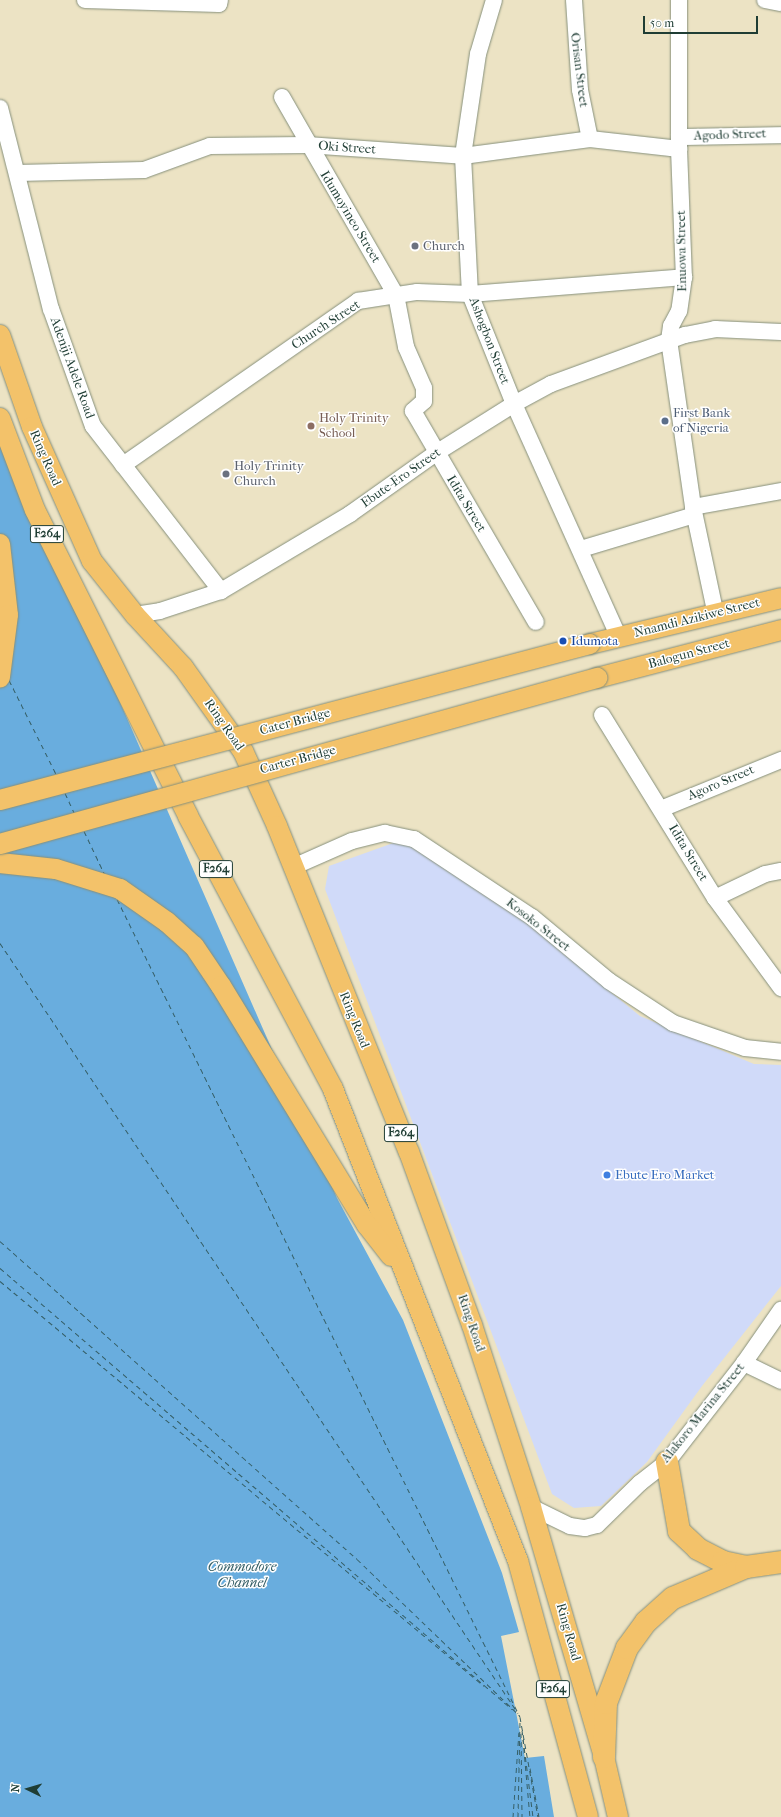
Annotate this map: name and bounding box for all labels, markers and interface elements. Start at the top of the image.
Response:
scale bar [645,8,760,34]
text: 50 m [650,16,674,30]
street label: Orisan Street [567,32,591,108]
street label: Agodo Street [693,126,767,144]
street label: Oki Street [318,138,376,158]
street label: Idumoyineo Street [316,168,384,266]
street label: Enuowa Street [673,210,691,292]
place label: Church [423,238,465,254]
marker: Church [410,241,420,251]
street label: Ashogbon Street [465,295,513,387]
street label: Church Street [289,297,363,353]
street label: Adeniji Adele Road [46,315,98,421]
place label: First Bank of Nigeria [673,406,730,437]
place label: Holy Trinity School [319,411,389,442]
marker: First Bank of Nigeria [660,416,670,426]
marker: Holy Trinity School [306,421,316,431]
street label: Ring Road [26,428,64,488]
street label: Ebute-Ero Street [358,445,444,511]
place label: Holy Trinity Church [234,459,304,490]
marker: Holy Trinity Church [221,469,231,479]
street label: Idita Street [443,473,489,535]
road number: F264 [29,524,65,544]
street label: Nnamdi Azikiwe Street [633,595,761,641]
place label: Idumota [571,633,618,649]
marker: Idumota [558,636,568,646]
street label: Balogun Street [647,636,731,672]
street label: Ring Road [201,696,247,754]
street label: Cater Bridge [258,705,332,739]
street label: Carter Bridge [258,742,338,778]
street label: Agoro Street [685,762,757,804]
street label: Idita Street [665,822,711,884]
road number: F264 [198,859,234,879]
street label: Kosoko Street [503,895,573,955]
street label: Ring Road [336,990,372,1050]
road number: F264 [383,1123,419,1143]
place label: Ebute Ero Market [615,1167,714,1183]
marker: Ebute Ero Market [602,1170,612,1180]
street label: Ring Road [454,1292,488,1354]
street label: Alakoro Marina Street [658,1360,748,1466]
water label: Commodore Channel [208,1559,276,1592]
street label: Ring Road [552,1601,584,1663]
road number: F264 [535,1679,571,1699]
north arrow [8,1769,48,1809]
text: N [9,1783,22,1793]

